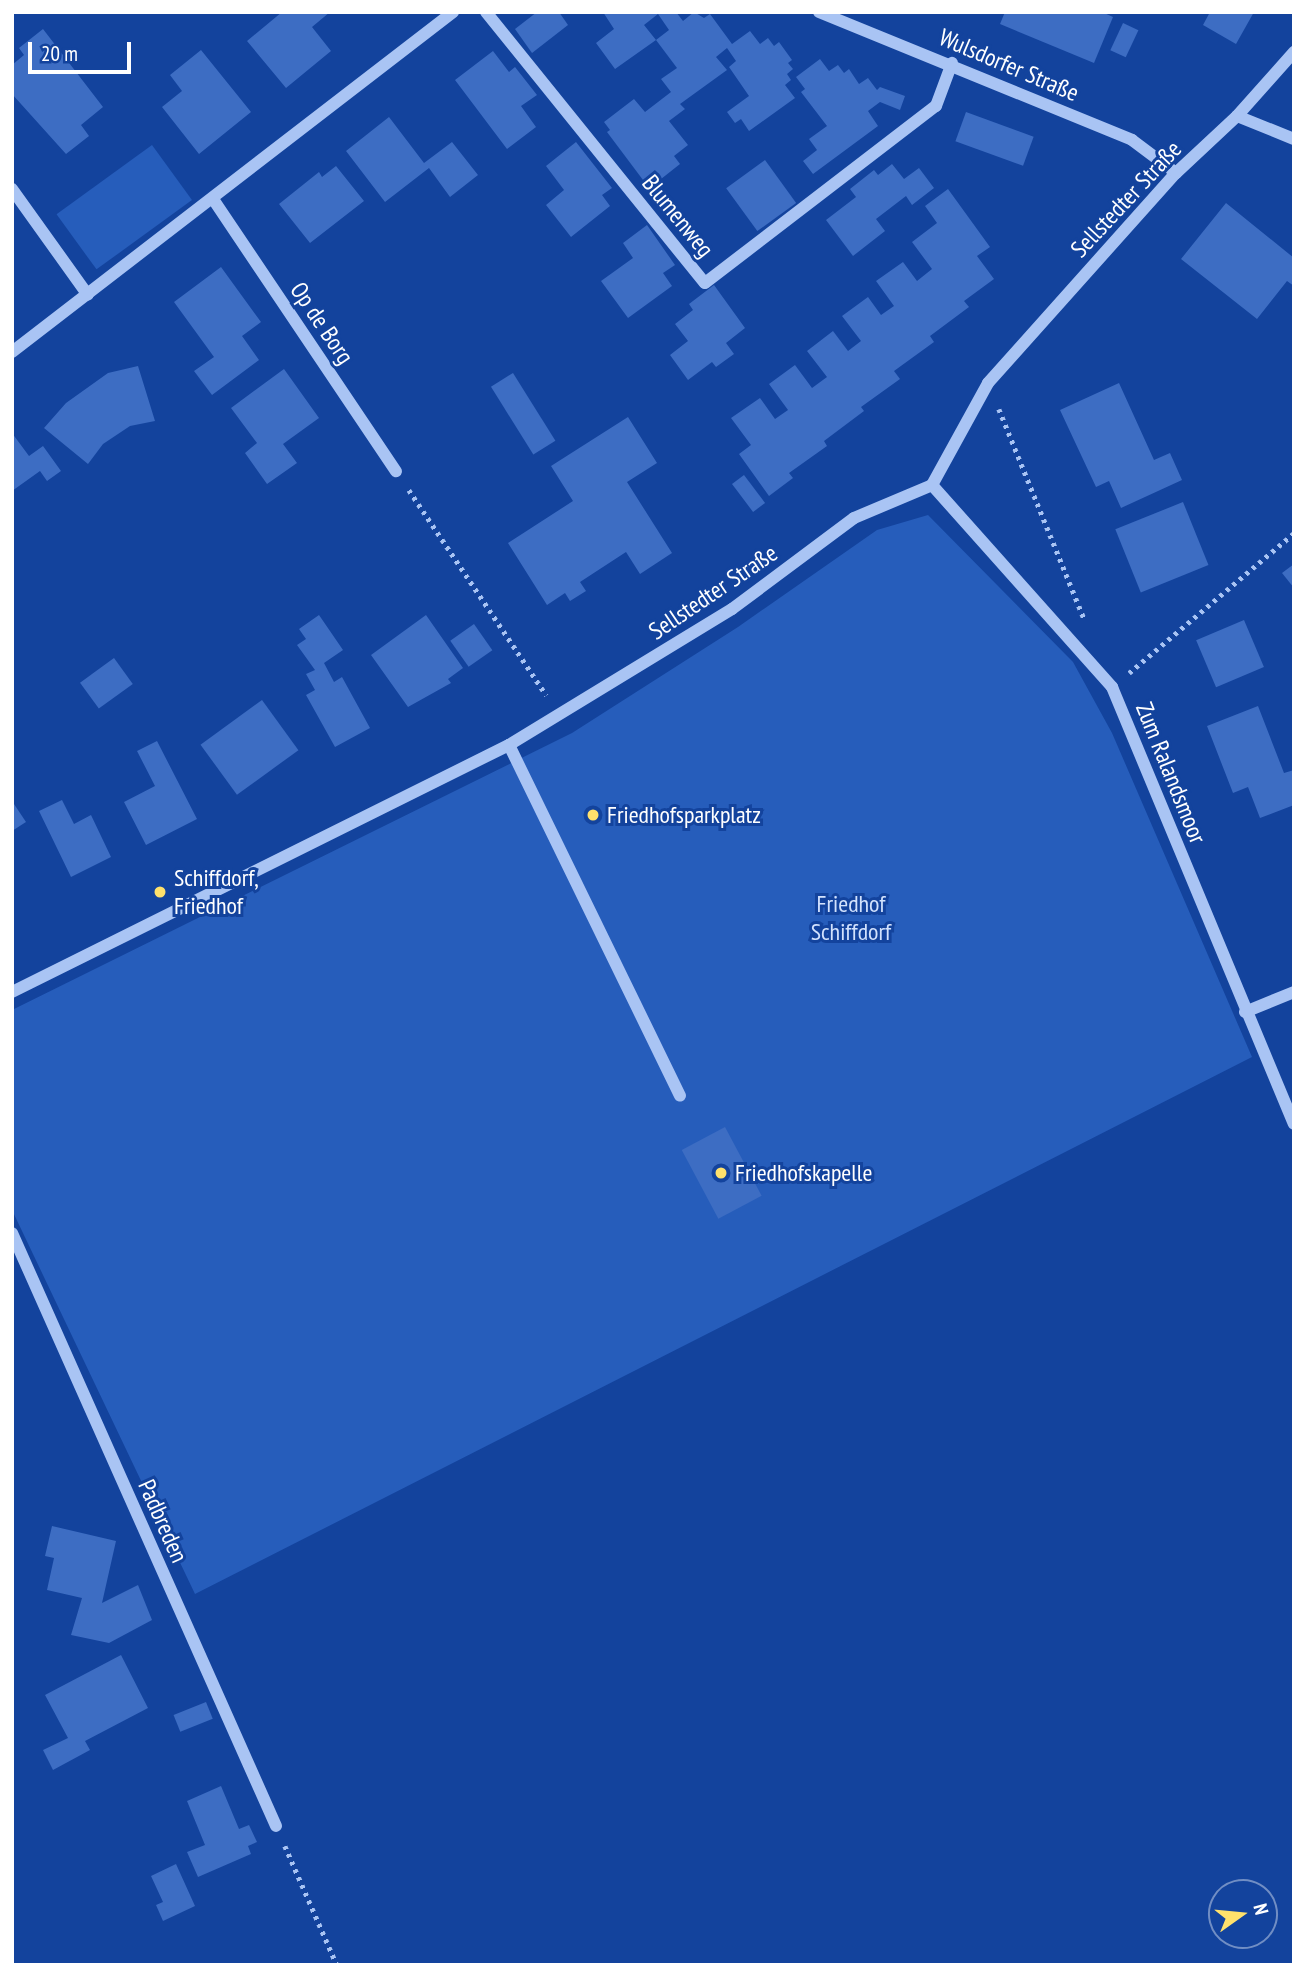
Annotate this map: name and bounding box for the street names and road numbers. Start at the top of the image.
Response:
street label: Wulsdorfer Straße [935,23,1083,107]
street label: Sellstedter Straße [1065,135,1187,263]
street label: Blumenweg [636,169,720,263]
street label: Op de Borg [284,277,360,369]
street label: Sellstedter Straße [643,538,783,646]
street label: Zum Ralandsmoor [1130,698,1212,848]
street label: Padbreden [132,1475,194,1567]

